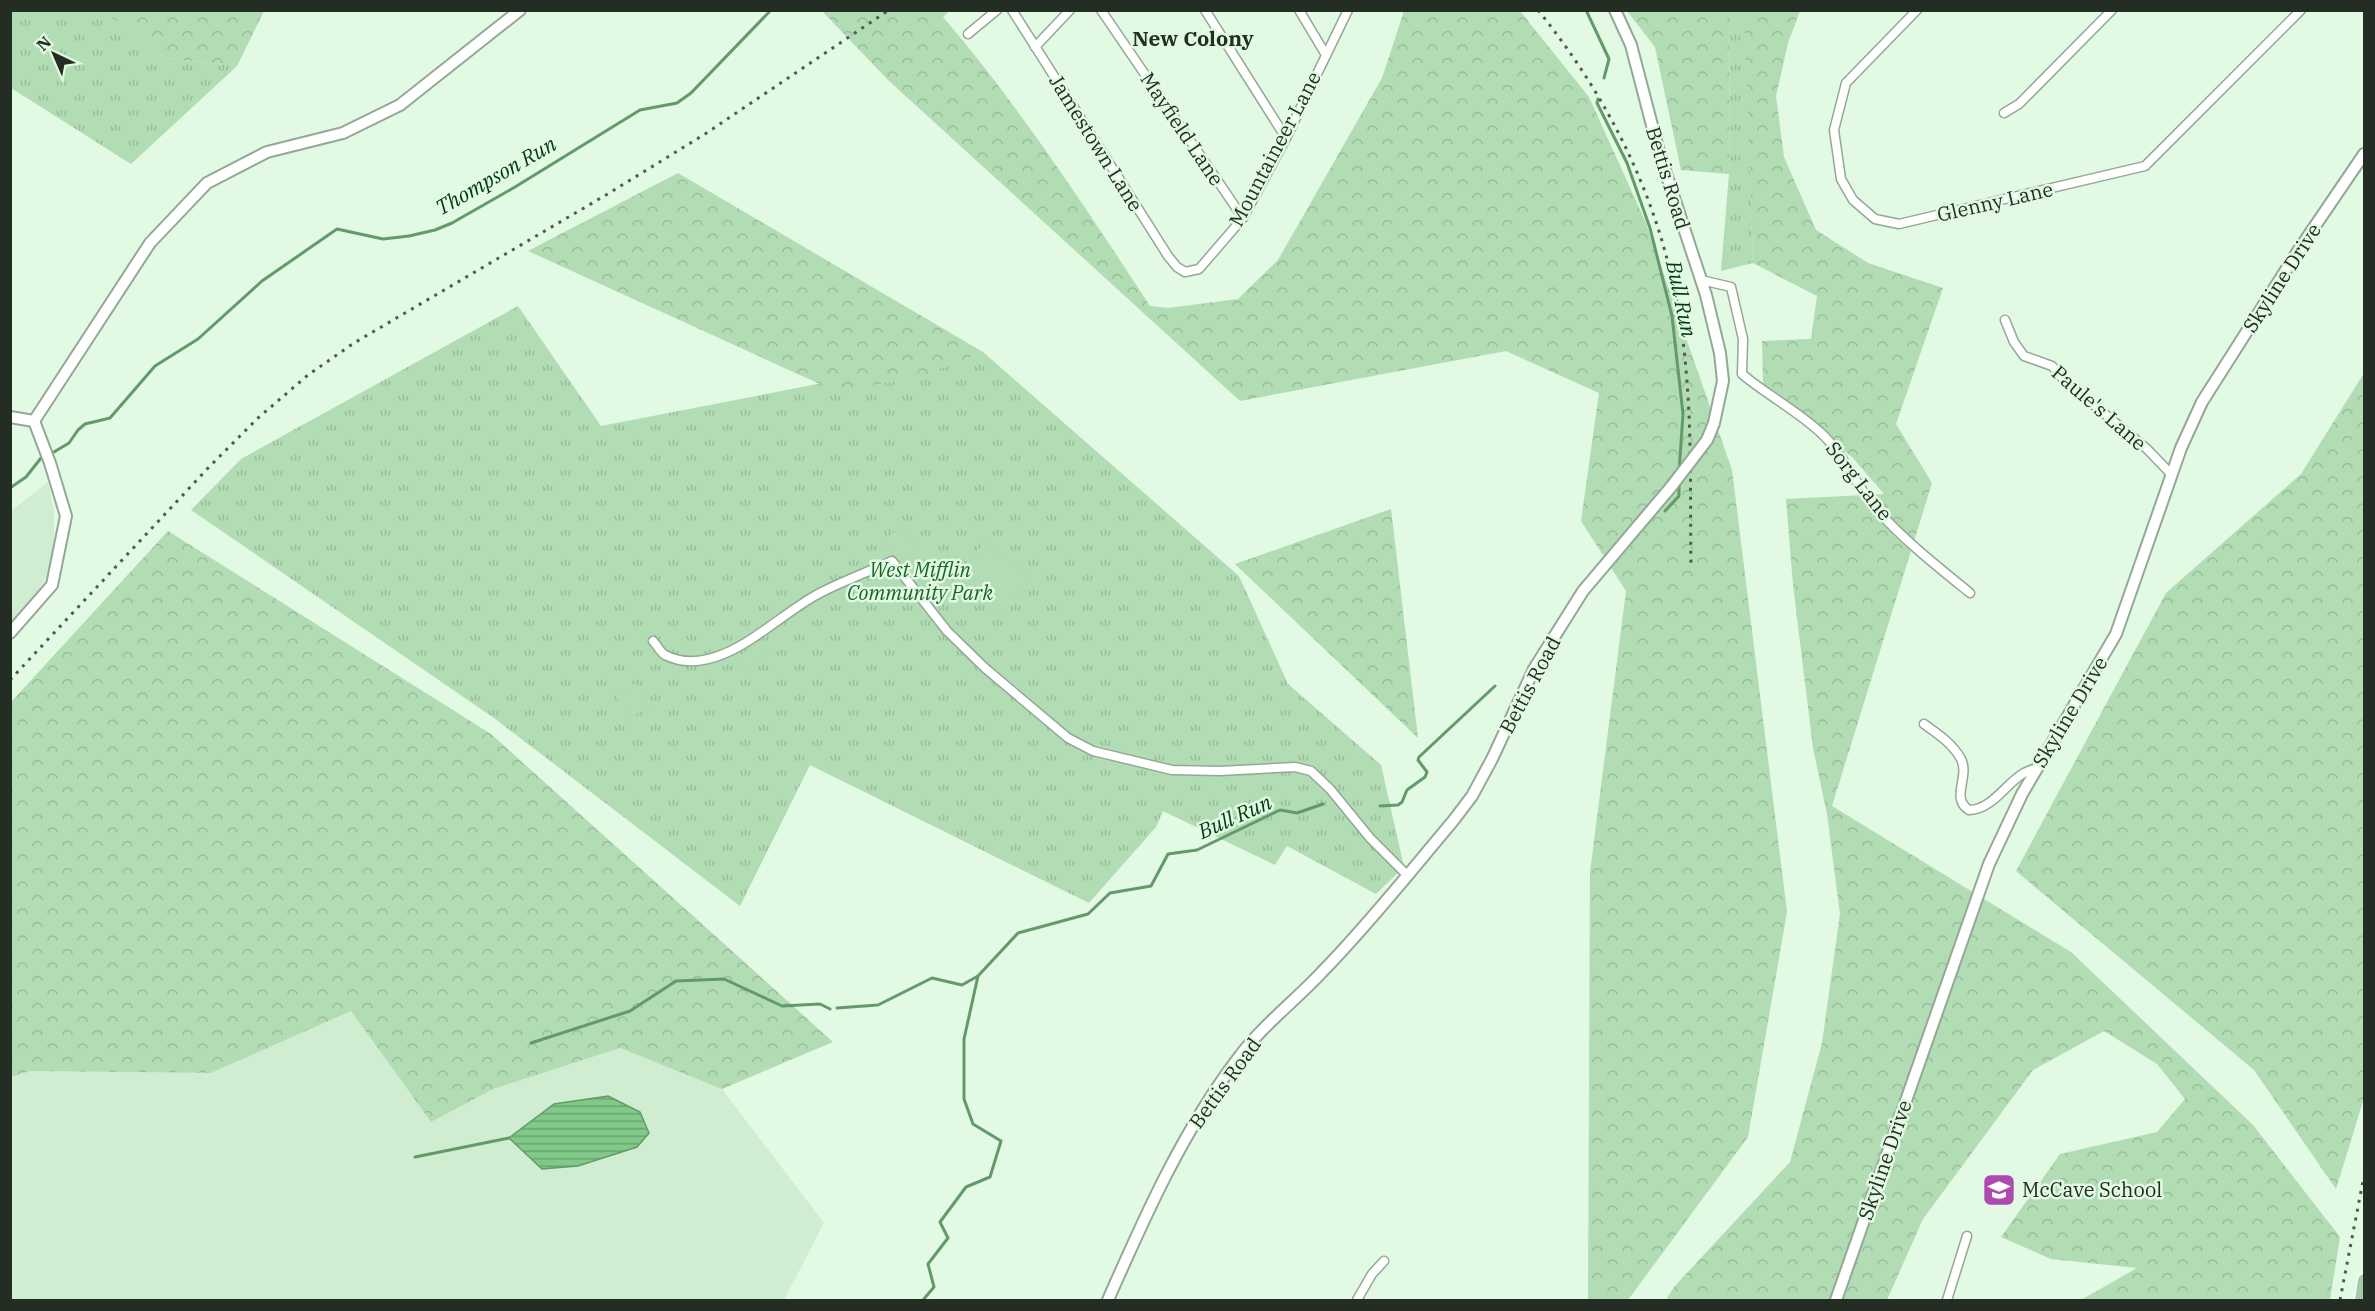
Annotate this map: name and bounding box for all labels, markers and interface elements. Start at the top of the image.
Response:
north arrow [24,24,84,84]
district label: New Colony [1132,24,1254,52]
text: N [32,32,55,55]
street label: Mountaineer Lane [1222,66,1327,231]
street label: Mayfield Lane [1134,67,1230,191]
street label: Jamestown Lane [1043,69,1149,216]
street label: Bettis Road [1640,123,1697,233]
water label: Thompson Run [430,129,561,221]
street label: Glenny Lane [1934,175,2055,228]
street label: Skyline Drive [2236,218,2327,338]
water label: Bull Run [1660,257,1704,340]
street label: Paule's Lane [2046,359,2152,456]
street label: Sorg Lane [1820,435,1899,526]
park label: West Mifflin Community Park [847,556,993,606]
street label: Bettis Road [1493,631,1566,738]
street label: Skyline Drive [2026,651,2113,772]
water label: Bull Run [1192,787,1276,845]
street label: Bettis Road [1182,1032,1267,1134]
street label: Skyline Drive [1851,1096,1918,1223]
school or university icon: McCave School [1981,1172,2017,1208]
place label: McCave School [2022,1176,2162,1203]

